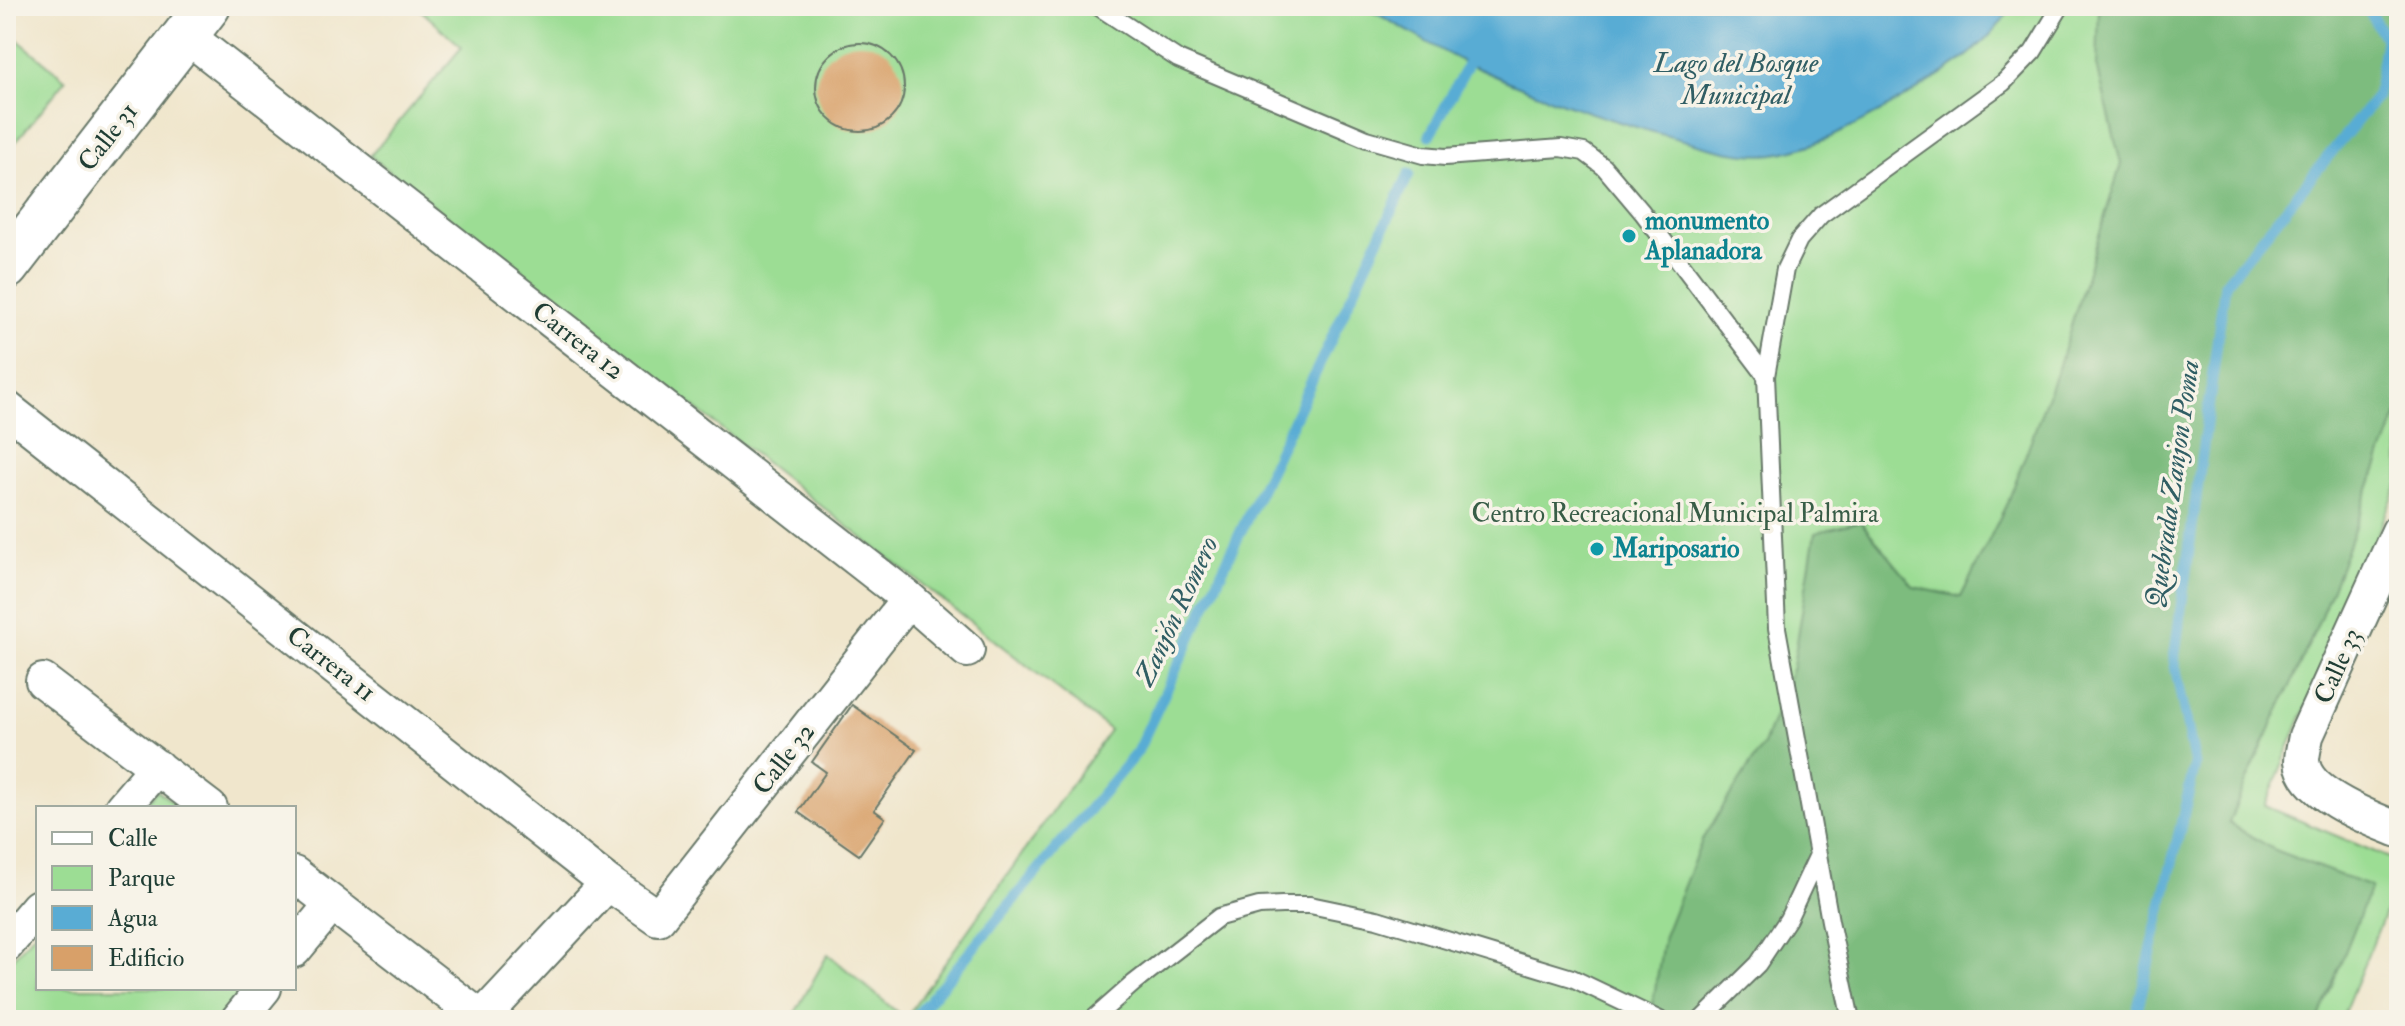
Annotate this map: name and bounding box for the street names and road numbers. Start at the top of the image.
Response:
street label: Calle 31 [71,96,145,178]
street label: Carrera 12 [526,295,630,387]
street label: Carrera 11 [280,619,382,709]
street label: Calle 33 [2307,623,2369,709]
street label: Calle 32 [746,717,822,801]

